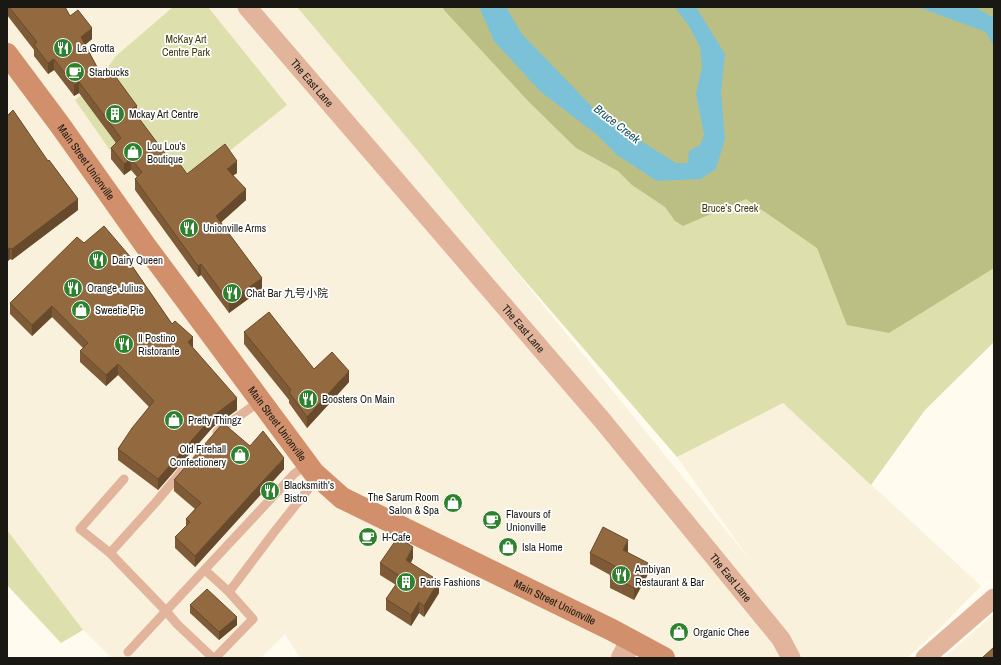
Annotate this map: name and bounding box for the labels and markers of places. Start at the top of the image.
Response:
restaurant icon: La Grotta [52,37,74,59]
place label: La Grotta [77,41,115,55]
cafe icon: Starbucks [64,61,86,83]
place label: Starbucks [89,65,130,79]
building icon: Mckay Art Centre [104,103,126,125]
place label: Mckay Art Centre [129,107,198,121]
place label: Lou Lou's Boutique [147,139,186,166]
shop icon: Lou Lou's Boutique [122,141,144,163]
restaurant icon: Unionville Arms [178,217,200,239]
place label: Unionville Arms [203,221,267,235]
restaurant icon: Dairy Queen [87,249,109,271]
place label: Dairy Queen [112,253,163,267]
restaurant icon: Orange Julius [62,277,84,299]
place label: Orange Julius [87,281,144,295]
restaurant icon: Chat Bar 九号小院 [221,282,243,304]
place label: Chat Bar 九号小院 [246,286,328,300]
shop icon: Sweetie Pie [70,299,92,321]
place label: Sweetie Pie [95,303,144,317]
place label: Il Postino Ristorante [138,331,180,358]
restaurant icon: Il Postino Ristorante [113,333,135,355]
restaurant icon: Boosters On Main [297,388,319,410]
place label: Boosters On Main [322,392,395,406]
shop icon: Pretty Thingz [163,409,185,431]
place label: Pretty Thingz [188,413,242,427]
place label: Old Firehall Confectionery [170,442,226,469]
shop icon: Old Firehall Confectionery [229,444,251,466]
place label: Blacksmith's Bistro [284,478,335,505]
restaurant icon: Blacksmith's Bistro [259,480,281,502]
place label: The Sarum Room Salon & Spa [368,490,439,517]
shop icon: The Sarum Room Salon & Spa [442,492,464,514]
place label: Flavours of Unionville [506,507,551,534]
cafe icon: Flavours of Unionville [481,509,503,531]
cafe icon: H-Cafe [357,526,379,548]
place label: H-Cafe [382,530,411,544]
shop icon: Isla Home [497,536,519,558]
place label: Isla Home [522,540,563,554]
place label: Ambiyan Restaurant & Bar [634,562,704,589]
restaurant icon: Ambiyan Restaurant & Bar [610,564,632,586]
building icon: Paris Fashions [395,571,417,593]
place label: Paris Fashions [420,575,481,589]
shop icon: Organic Chee [668,621,690,643]
place label: Organic Chee [693,625,749,639]

